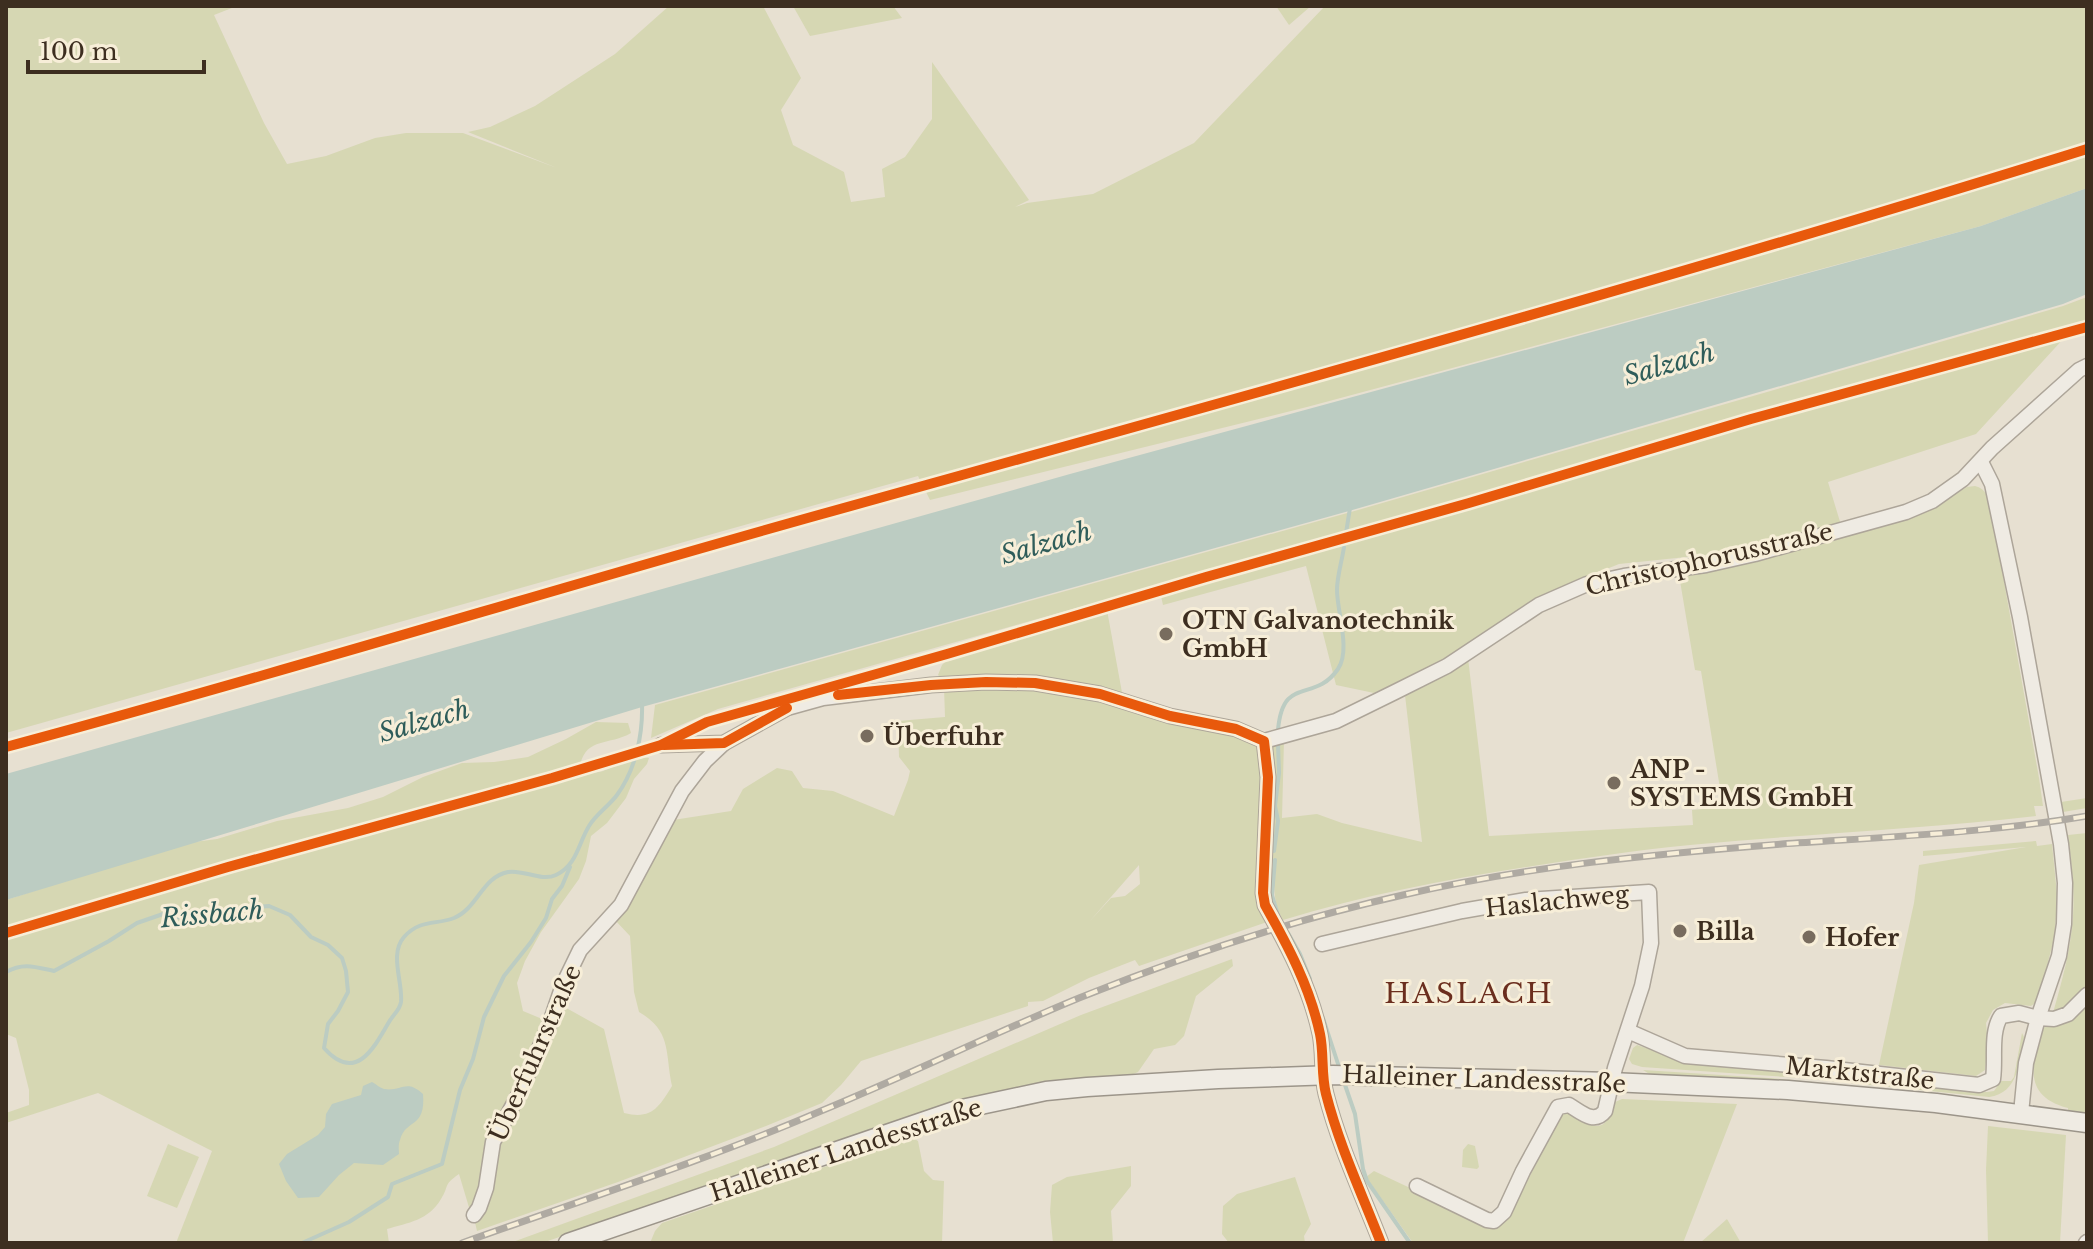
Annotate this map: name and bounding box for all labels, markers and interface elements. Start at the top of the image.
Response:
scale bar [28,24,204,74]
text: 100 m [40,37,118,66]
water label: Salzach [1620,336,1718,392]
water label: Salzach [997,515,1095,571]
street label: Christophorusstraße [1583,516,1835,602]
place label: OTN Galvanotechnik GmbH [1182,606,1455,663]
marker: OTN Galvanotechnik GmbH [1157,625,1175,643]
water label: Salzach [375,693,473,749]
place label: Überfuhr [883,722,1004,751]
marker: Überfuhr [858,727,876,745]
place label: ANP - SYSTEMS GmbH [1629,755,1853,812]
marker: ANP - SYSTEMS GmbH [1605,774,1623,792]
street label: Haslachweg [1484,879,1631,923]
water label: Rissbach [158,894,265,935]
place label: Billa [1696,917,1755,946]
marker: Billa [1671,922,1689,940]
place label: Hofer [1825,923,1899,952]
marker: Hofer [1800,928,1818,946]
street label: Überfuhrstraße [482,960,587,1146]
district label: HASLACH [1384,976,1554,1011]
street label: Marktstraße [1784,1051,1936,1095]
street label: Halleiner Landesstraße [1342,1060,1626,1098]
street label: Halleiner Landesstraße [706,1092,986,1208]

